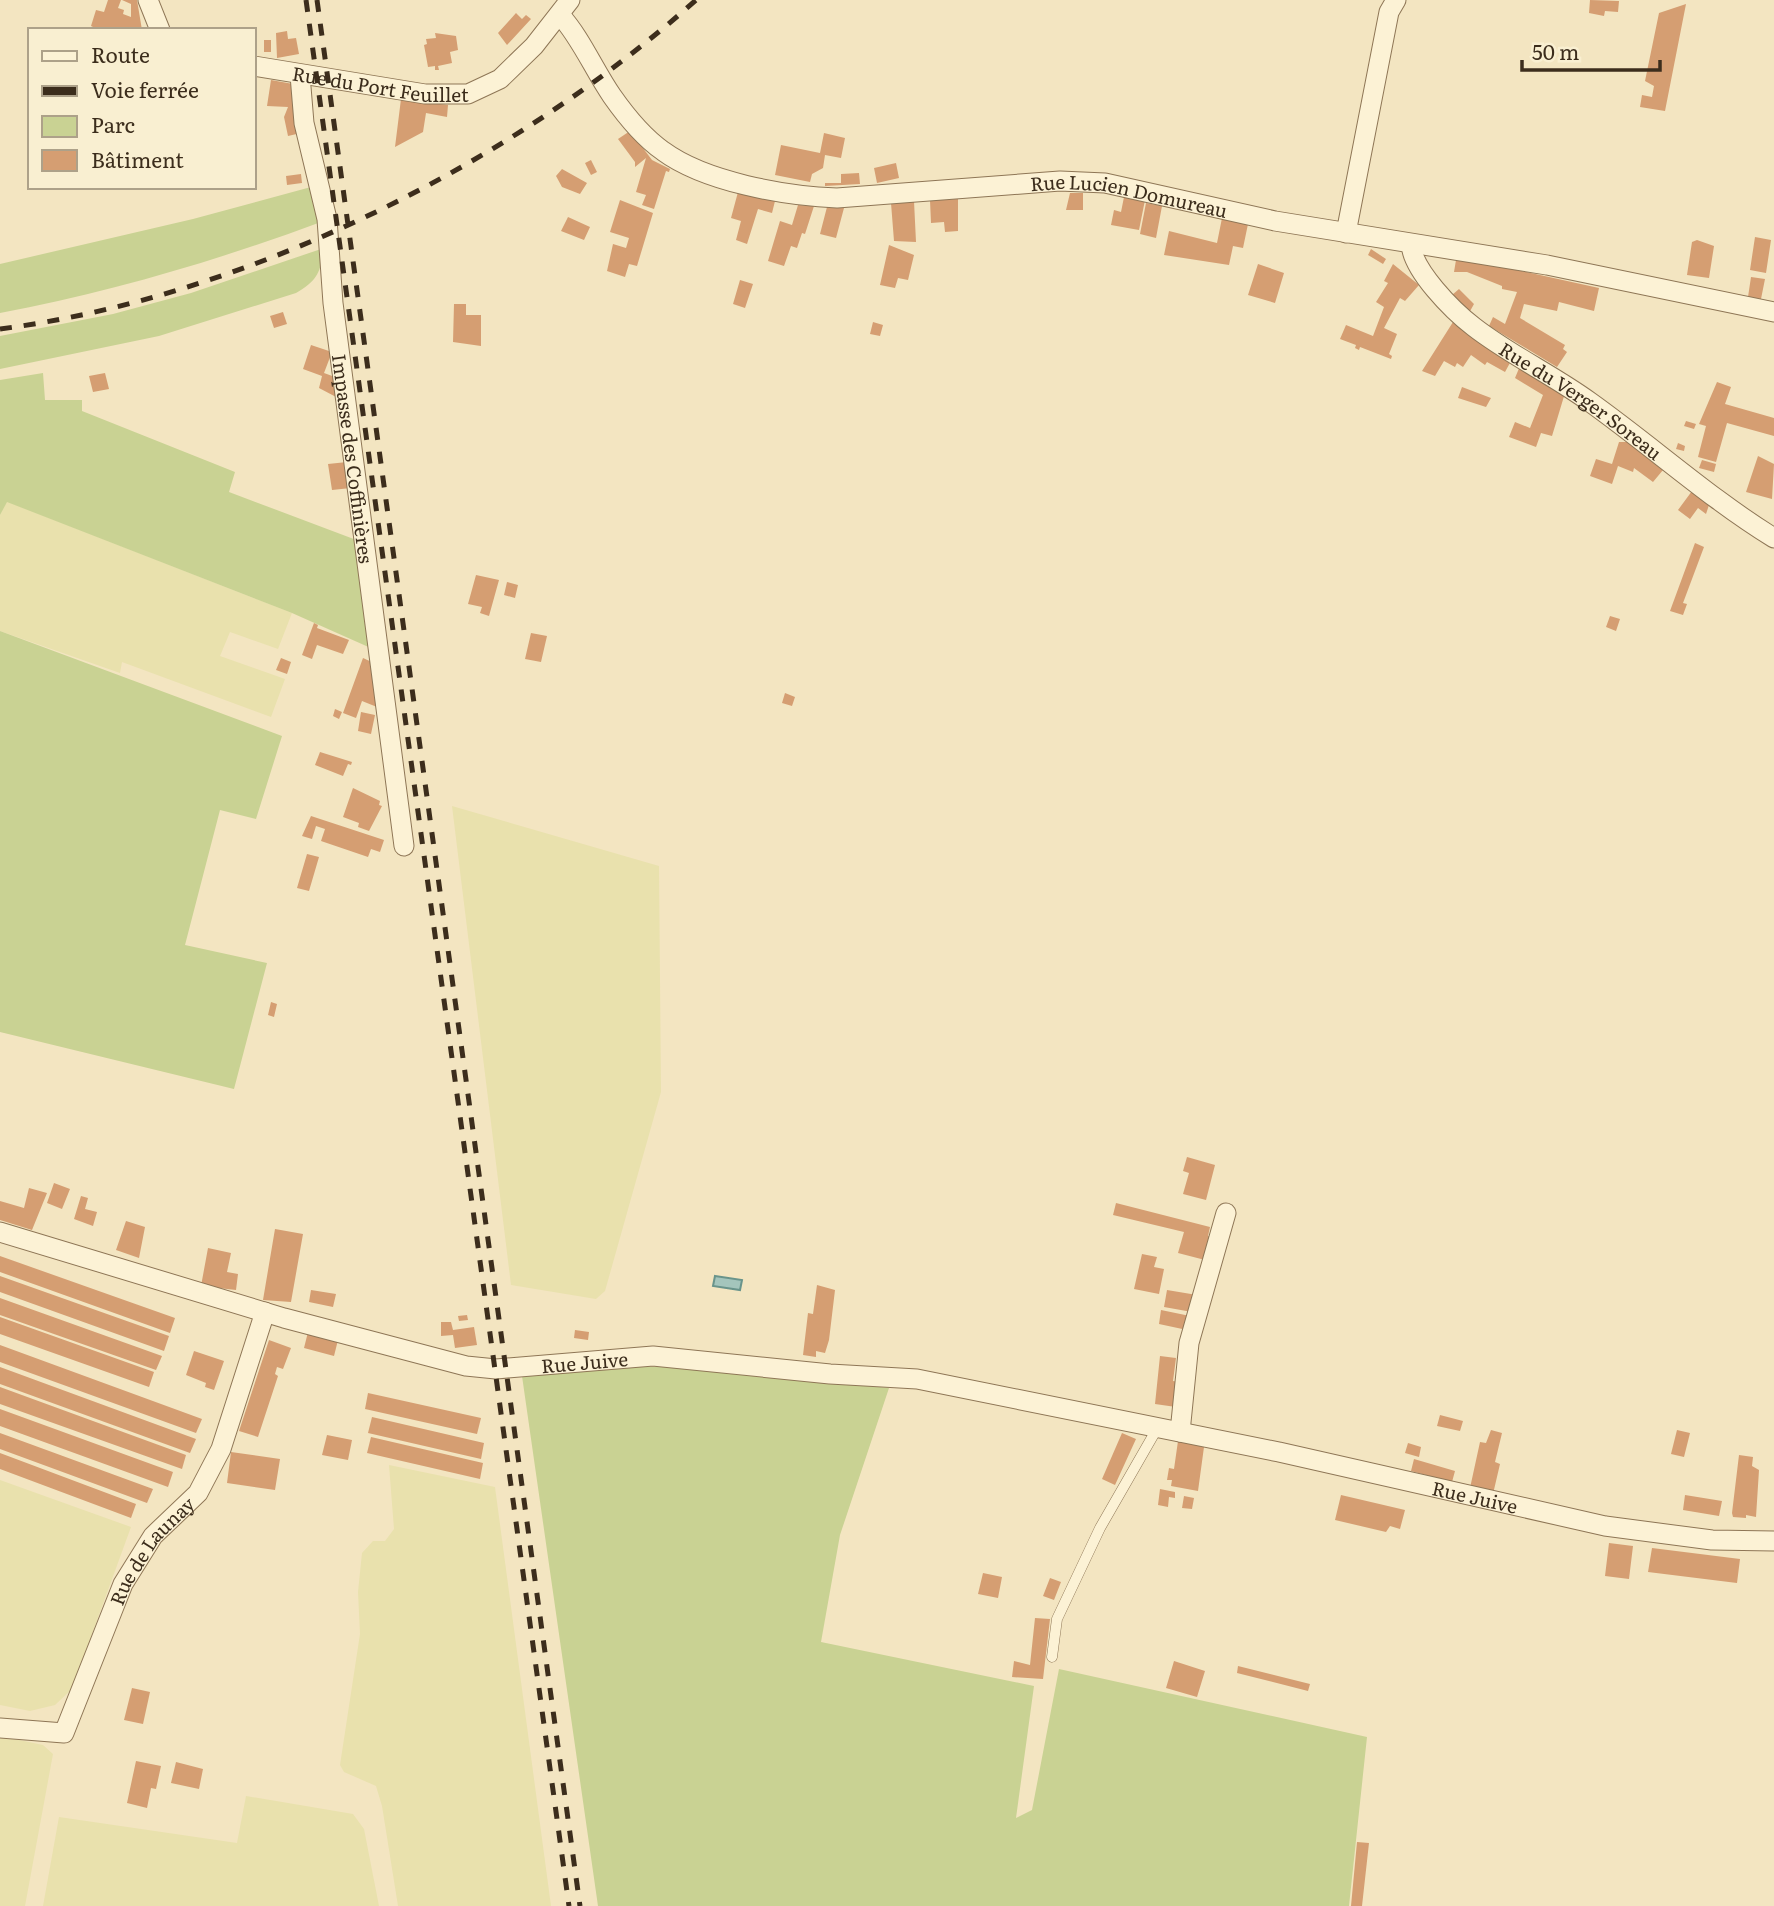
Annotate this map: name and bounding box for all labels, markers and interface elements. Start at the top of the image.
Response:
legend [28,28,256,189]
scale bar [1522,28,1660,72]
text: 50 m [1532,35,1579,66]
text: Route [91,38,150,69]
street label: Rue du Port Feuillet [290,59,469,108]
text: Voie ferrée [91,73,199,104]
text: Parc [91,108,135,139]
text: Bâtiment [91,143,184,174]
street label: Rue Lucien Domureau [1029,167,1230,224]
street label: Rue du Verger Soreau [1494,334,1668,466]
street label: Impasse des Coffinières [326,352,381,565]
street label: Rue Juive [540,1344,629,1379]
street label: Rue Juive [1429,1473,1521,1520]
street label: Rue de Launay [102,1490,200,1609]

